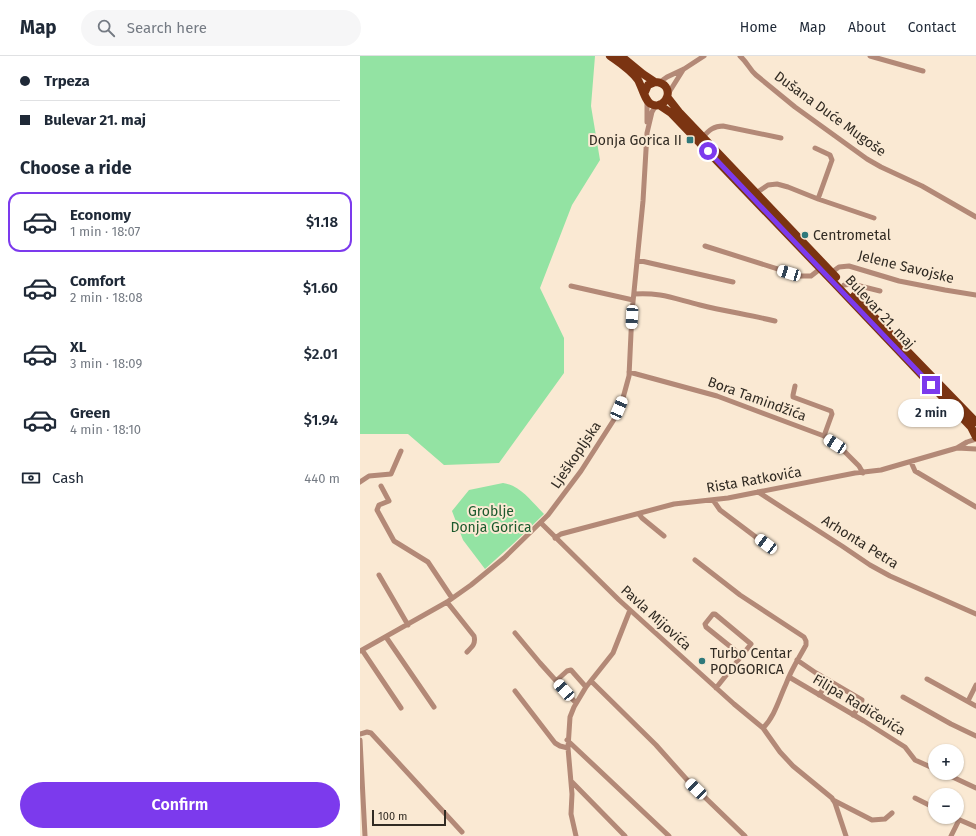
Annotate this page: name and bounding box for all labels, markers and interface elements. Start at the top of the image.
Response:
search box [81,10,361,46]
text: Map [20,16,57,39]
icon: search [95,17,117,39]
text: Search here [127,19,207,37]
text: Home [740,19,777,36]
text: Map [799,19,826,36]
text: About [848,19,886,36]
text: Contact [908,19,956,36]
street label: Dušana Duće Mugoše [771,68,889,160]
text: Trpeza [44,72,90,90]
text: Bulevar 21. maj [44,111,146,129]
place label: Donja Gorica II [589,132,682,149]
marker: Donja Gorica II [685,135,695,145]
route start [699,142,717,160]
text: Choose a ride [20,157,132,179]
icon: car [22,204,58,240]
text: Economy [70,206,131,224]
text: $1.18 [306,213,338,231]
text: 1 min · 18:07 [70,224,140,239]
place label: Centrometal [813,227,891,244]
marker: Centrometal [800,230,810,240]
street label: Jelene Savojske [856,247,956,287]
car [776,264,802,282]
icon: car [22,270,58,306]
text: Comfort [70,272,126,290]
street label: Bulevar 21. maj [841,272,919,352]
text: $1.60 [303,279,338,297]
text: 2 min · 18:08 [70,290,143,305]
car [625,305,639,329]
icon: car [22,336,58,372]
text: XL [70,338,86,356]
text: $2.01 [304,345,338,363]
text: 3 min · 18:09 [70,356,142,371]
street label: Bora Tamindžića [705,373,809,425]
route end [922,376,940,394]
car [609,395,629,421]
callout: 2 min [898,399,964,427]
icon: car [22,402,58,438]
text: Green [70,404,110,422]
text: 2 min [915,405,947,420]
text: $1.94 [304,411,338,429]
street label: Lješkopljska [547,418,605,492]
text: 4 min · 18:10 [70,422,141,437]
car [822,432,848,456]
street label: Rista Ratkovića [705,463,803,497]
icon: cash [20,467,42,489]
text: Cash [52,469,84,487]
text: 440 m [304,471,340,486]
park label: Groblje Donja Gorica [450,503,532,536]
street label: Arhonta Petra [819,512,901,572]
car [753,532,779,556]
street label: Pavla Mijovića [617,582,695,654]
place label: Turbo Centar PODGORICA [710,645,792,678]
marker: Turbo Centar PODGORICA [697,656,707,666]
street label: Filipa Radičevića [810,671,908,739]
car [552,677,576,703]
map controls [928,744,964,824]
button: + [928,744,964,780]
car [683,776,709,802]
button: Confirm [20,782,340,828]
button: − [928,788,964,824]
scale bar [372,808,446,827]
text: 100 m [378,810,407,823]

